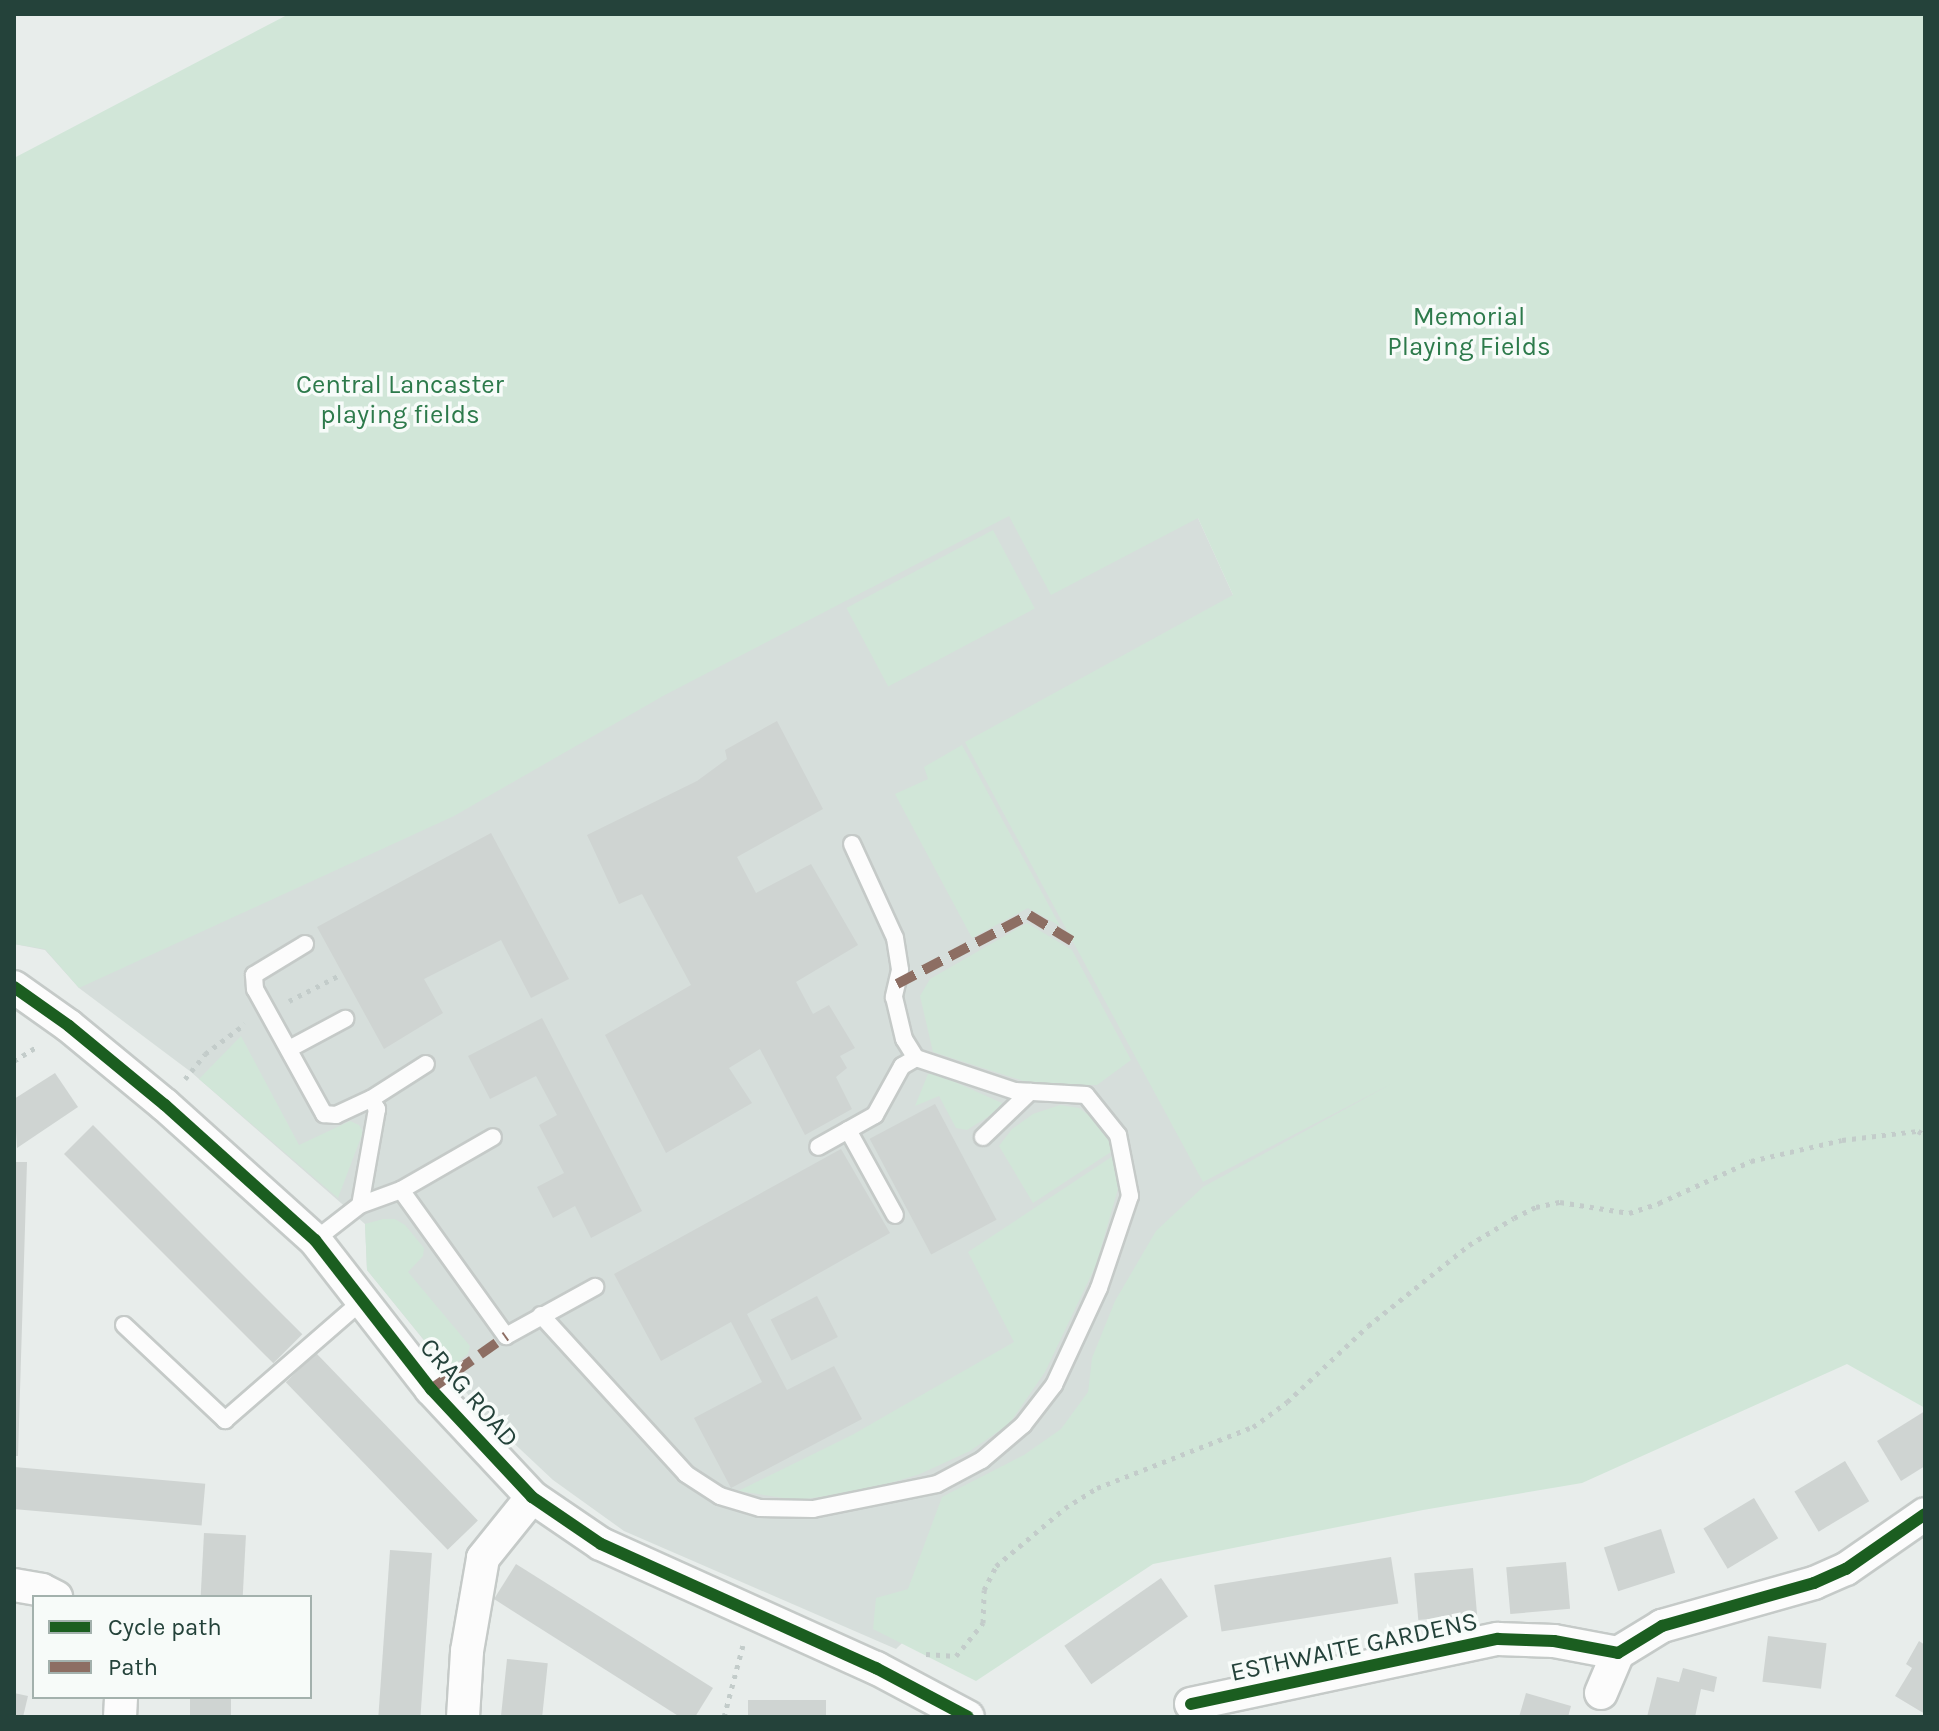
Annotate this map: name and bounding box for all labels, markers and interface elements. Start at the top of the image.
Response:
park label: Memorial Playing Fields [1387,301,1551,362]
park label: Central Lancaster playing fields [296,369,504,430]
street label: CRAG ROAD [413,1332,525,1454]
legend [32,1595,312,1699]
street label: ESTHWAITE GARDENS [1227,1606,1481,1688]
text: Cycle path [108,1613,222,1641]
text: Path [108,1653,158,1681]

